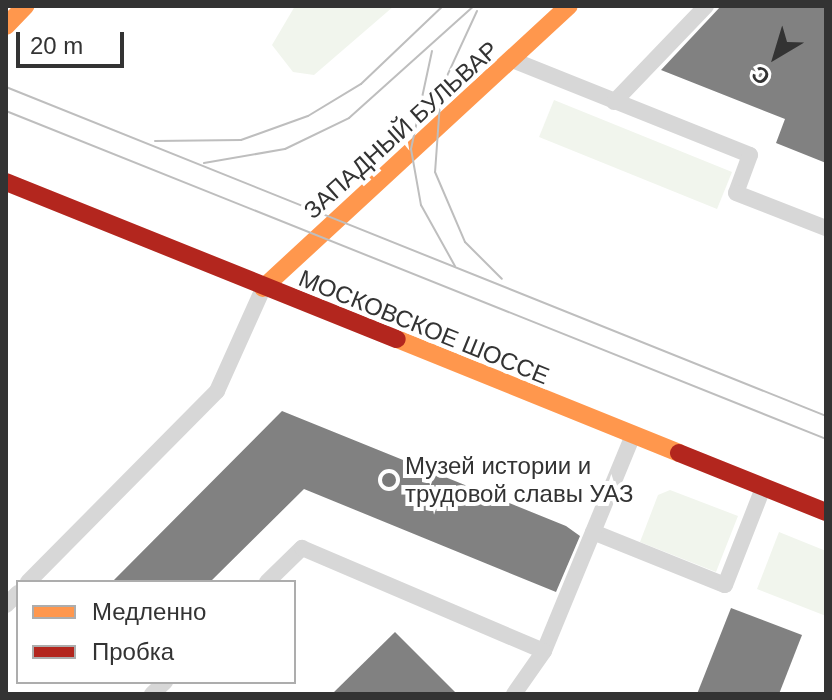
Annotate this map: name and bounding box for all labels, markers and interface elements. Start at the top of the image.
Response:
scale bar [20,16,128,66]
north arrow [736,16,816,96]
text: 20 m [30,32,83,59]
street label: ЗАПАДНЫЙ БУЛЬВАР [298,35,504,225]
text: С [747,61,775,90]
street label: МОСКОВСКОЕ ШОССЕ [295,264,553,390]
place label: Музей истории и трудовой славы УАЗ [405,452,633,508]
marker: Музей истории и трудовой славы УАЗ [380,471,398,489]
legend [16,580,296,684]
text: Медленно [92,598,206,625]
text: Пробка [92,638,174,665]

